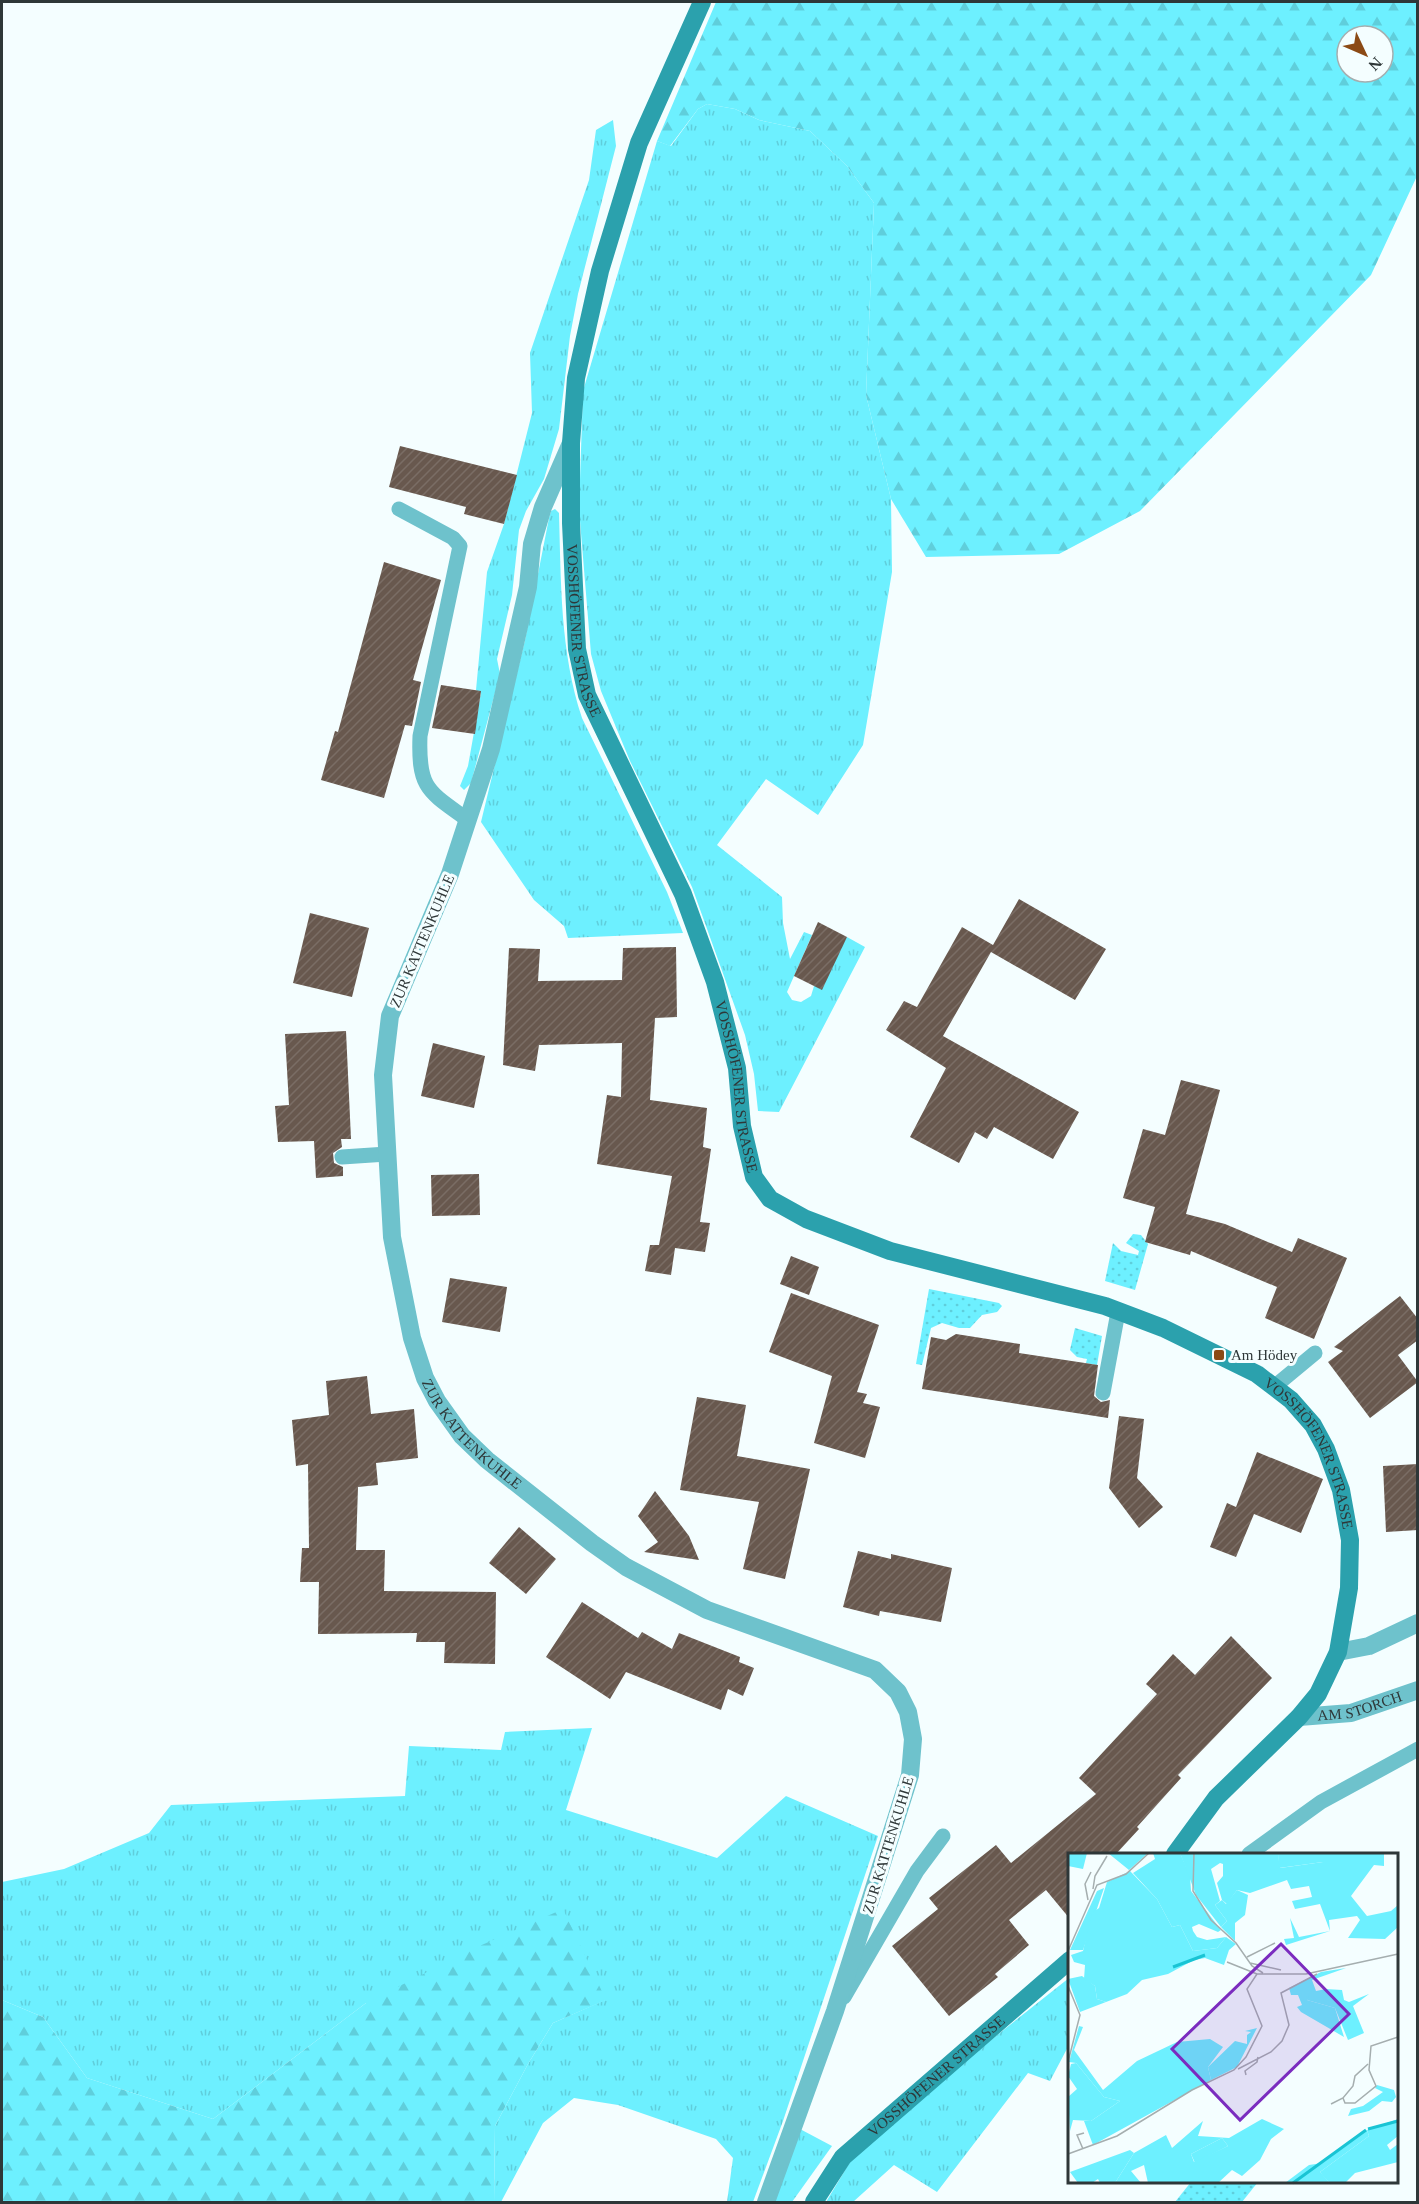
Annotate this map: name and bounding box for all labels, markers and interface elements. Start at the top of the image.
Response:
north arrow [1335,24,1395,84]
text: N [1365,54,1386,74]
street label: VOSSHÖFENER STRASSE [564,544,604,720]
street label: ZUR KATTENKUHLE [387,872,457,1010]
street label: VOSSHÖFENER STRASSE [712,999,761,1174]
place label: Am Hödey [1231,1347,1298,1363]
marker: Am Hödey [1212,1348,1226,1362]
street label: VOSSHÖFENER STRASSE [1261,1374,1356,1530]
street label: ZUR KATTENKUHLE [419,1376,525,1492]
street label: AM STORCH [1317,1688,1404,1724]
street label: ZUR KATTENKUHLE [859,1774,917,1916]
inset map [1068,1853,1398,2183]
street label: VOSSHÖFENER STRASSE [865,2012,1008,2140]

